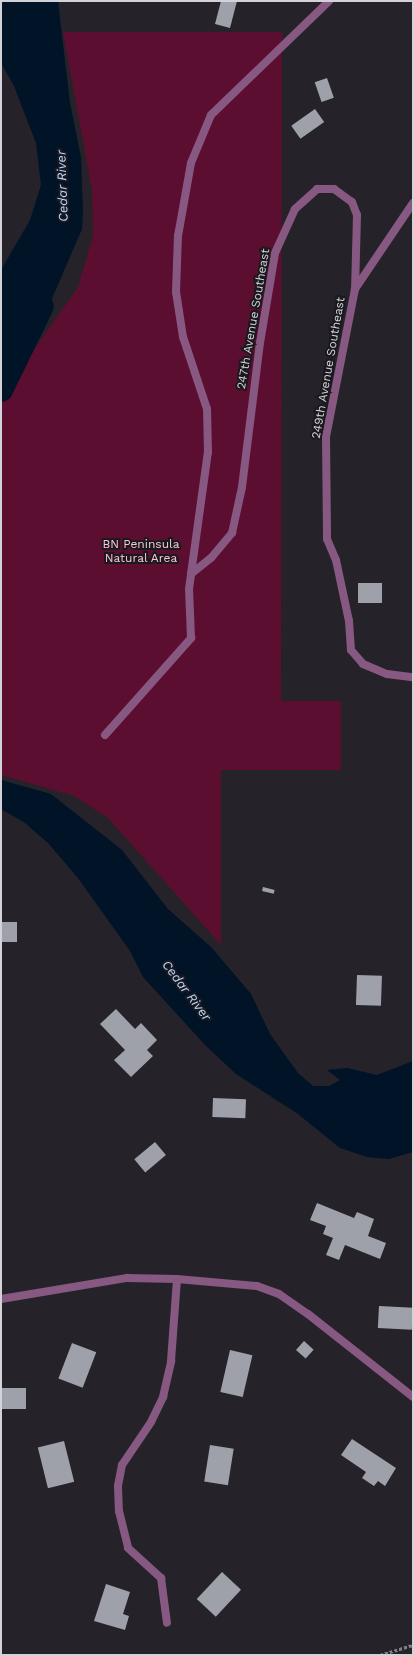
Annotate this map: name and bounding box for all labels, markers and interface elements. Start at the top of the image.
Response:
water label: Cedar River [54,150,72,222]
street label: 247th Avenue Southeast [234,247,274,391]
street label: 249th Avenue Southeast [309,296,349,440]
park label: BN Peninsula Natural Area [102,538,180,566]
water label: Cedar River [158,957,214,1025]

